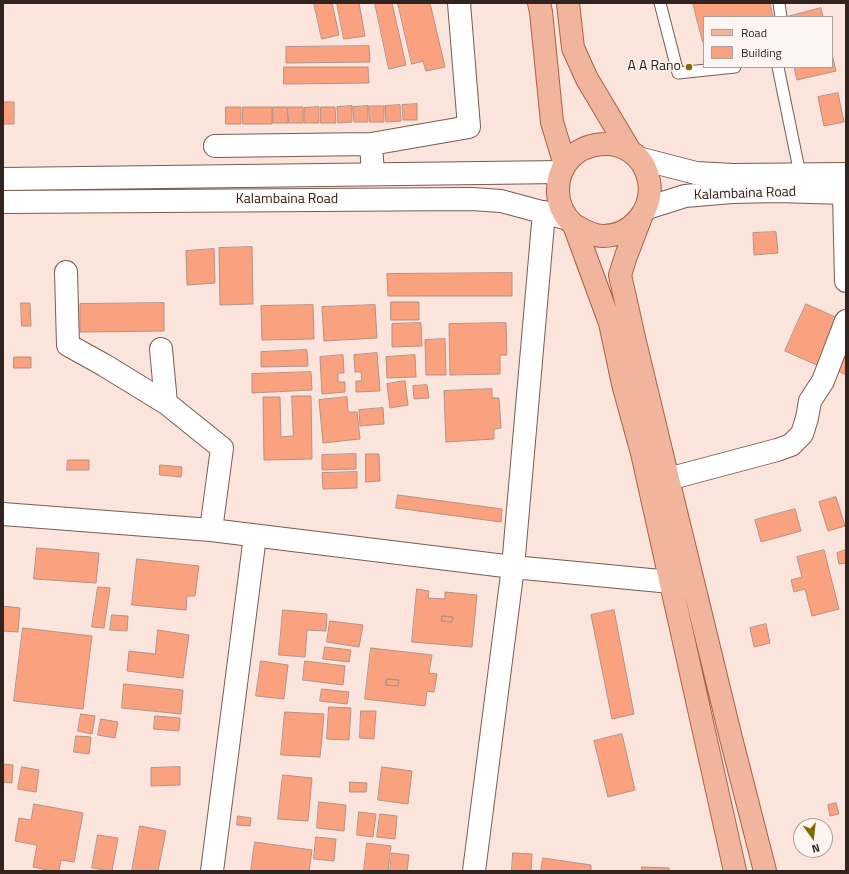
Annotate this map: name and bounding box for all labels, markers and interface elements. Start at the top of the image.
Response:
legend [703,16,833,68]
text: Road [741,23,767,42]
text: Building [741,43,782,62]
place label: A A Rano [628,59,681,75]
marker: A A Rano [684,62,694,72]
street label: Kalambaina Road [694,184,796,204]
street label: Kalambaina Road [236,192,338,208]
north arrow [793,818,833,858]
text: N [810,840,822,857]

